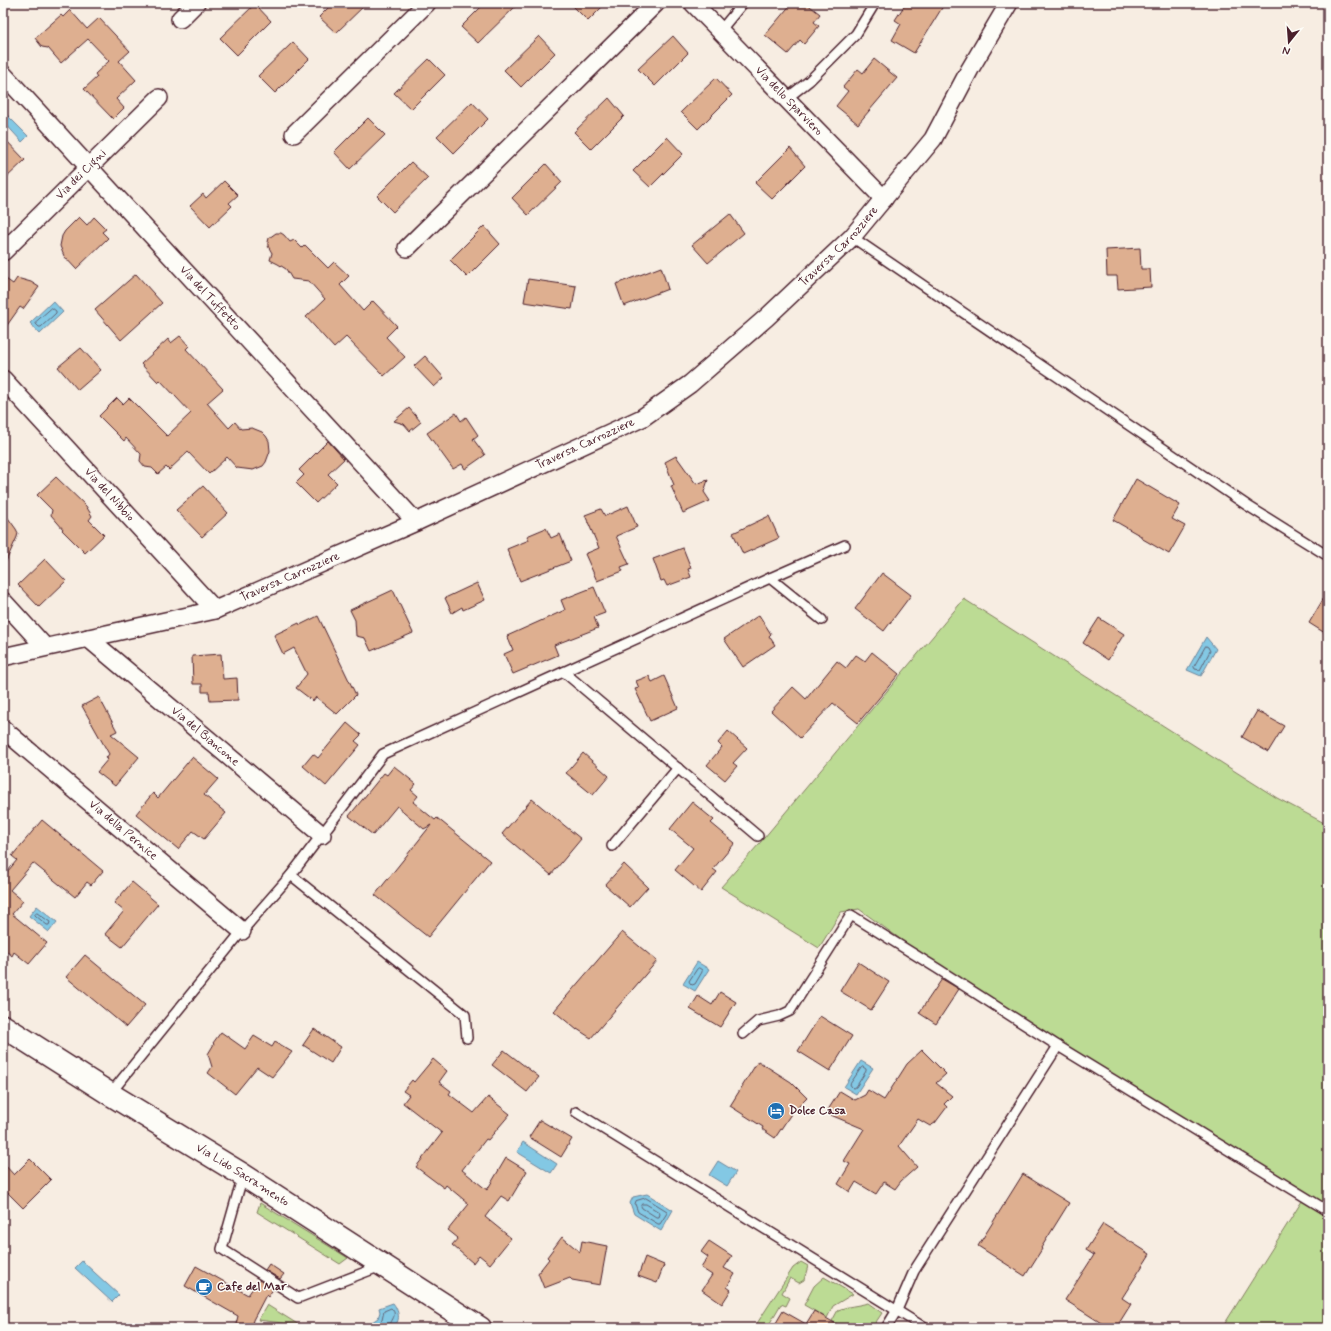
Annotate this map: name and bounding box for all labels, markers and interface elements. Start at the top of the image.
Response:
north arrow [1269,22,1309,62]
text: N [1281,43,1292,58]
street label: Via dello Sparviero [751,63,826,140]
street label: Via dei Cigni [52,146,110,204]
street label: Traversa Carrozziere [796,203,882,291]
street label: Via del Tuffetto [176,262,244,334]
street label: Traversa Carrozziere [533,414,638,474]
street label: Via del Nibbio [80,464,138,525]
street label: Traversa Carrozziere [238,548,343,606]
street label: Via del Biancone [167,703,243,770]
street label: Via della Pernice [85,797,161,864]
hotel icon: Dolce Casa [766,1101,786,1121]
place label: Dolce Casa [789,1103,846,1119]
street label: Via Lido Sacramento [193,1140,292,1211]
cafe icon: Cafe del Mar [194,1277,214,1297]
place label: Cafe del Mar [217,1279,287,1295]

